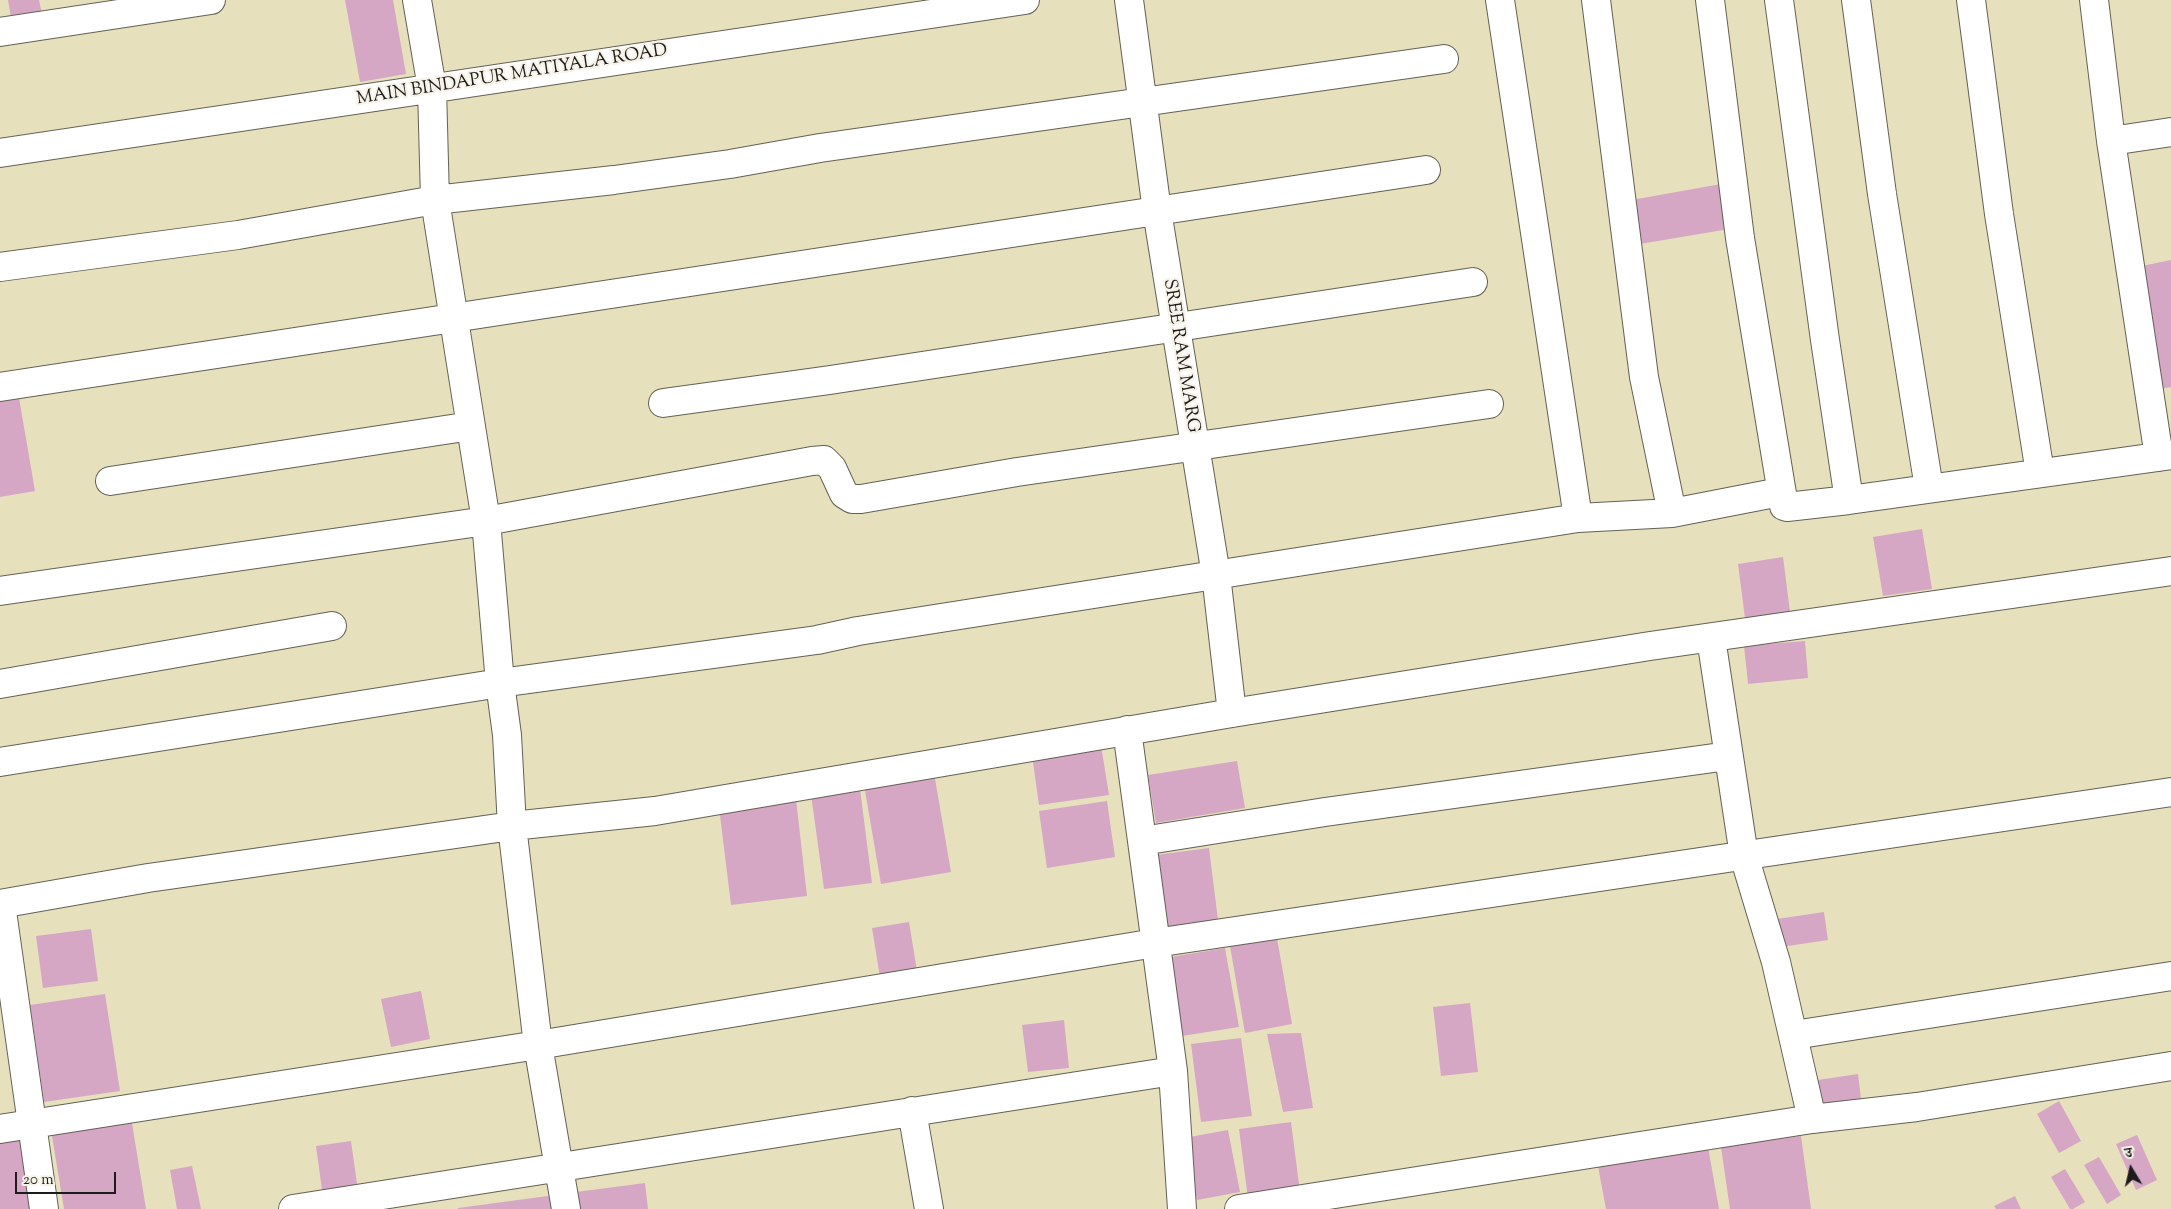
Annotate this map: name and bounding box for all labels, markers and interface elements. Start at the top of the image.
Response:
street label: MAIN BINDAPUR MATIYALA ROAD [355,41,669,111]
street label: SREE RAM MARG [1157,278,1203,434]
north arrow [2106,1144,2156,1194]
text: उ [2124,1144,2134,1165]
scale bar [18,1162,119,1194]
text: 20 m [23,1170,54,1191]

